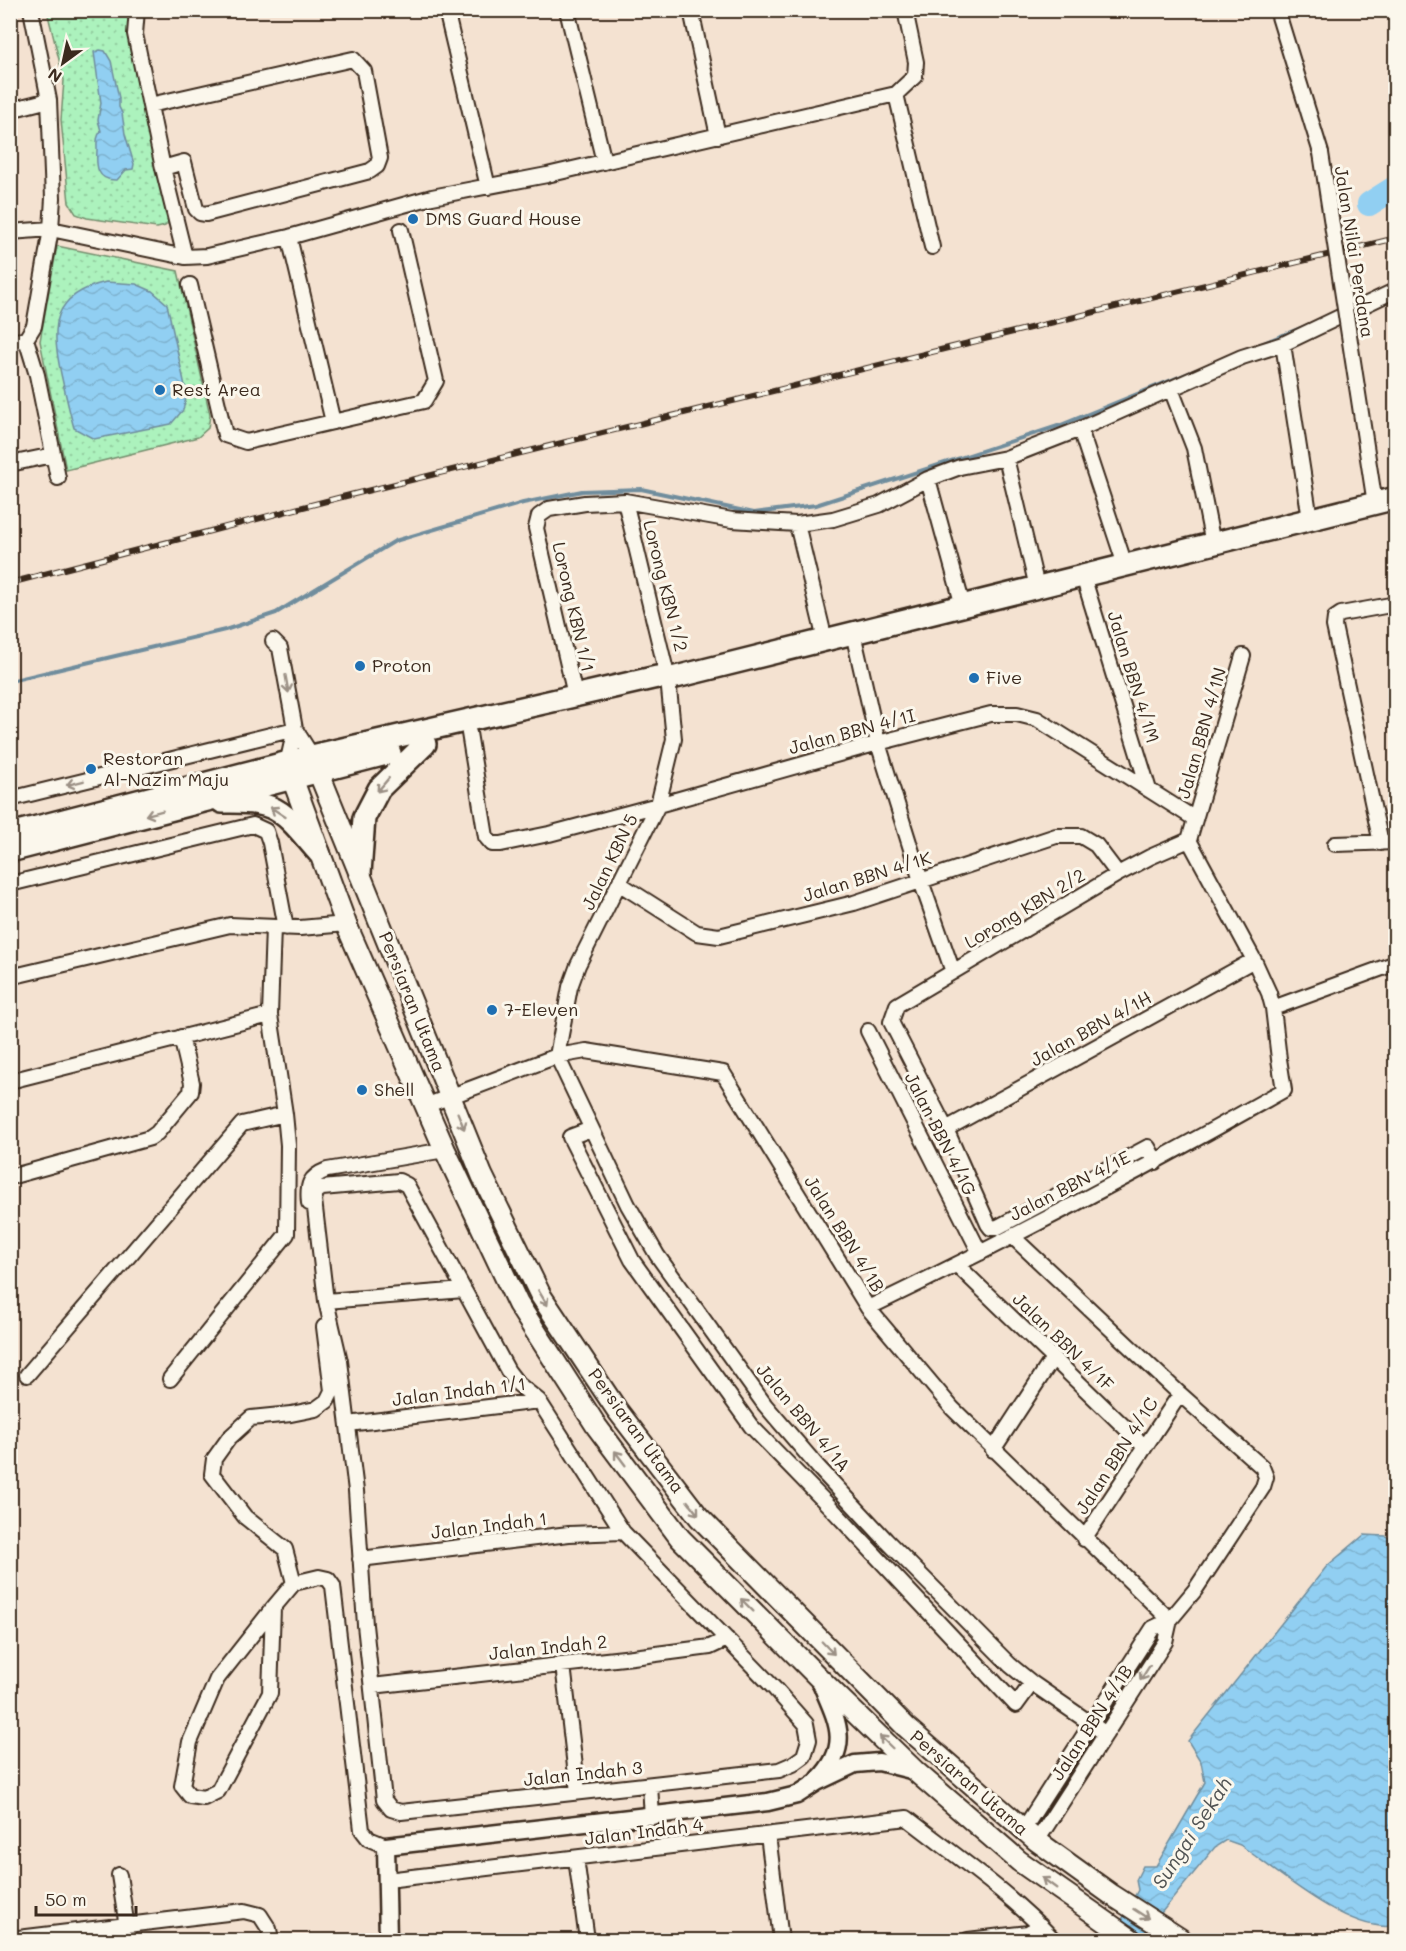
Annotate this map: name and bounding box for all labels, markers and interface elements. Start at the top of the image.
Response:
north arrow [33,33,93,93]
text: N [44,64,65,88]
street label: Jalan Nilai Perdana [1330,164,1380,339]
place label: DMS Guard House [425,206,581,230]
marker: DMS Guard House [406,212,420,226]
place label: Rest Area [172,377,261,401]
marker: Rest Area [153,383,167,397]
street label: Lorong KBN 1/2 [638,518,694,654]
street label: Lorong KBN 1/1 [547,539,601,674]
street label: Jalan BBN 4/1M [1103,608,1165,745]
place label: Proton [372,653,431,677]
marker: Proton [353,659,367,673]
street label: Jalan BBN 4/1N [1171,664,1231,801]
place label: Five [986,665,1022,689]
marker: Five [967,671,981,685]
one-way arrow [281,673,292,693]
street label: Jalan BBN 4/1I [786,703,918,759]
place label: Restoran Al-Nazim Maju [103,746,229,791]
marker: Restoran Al-Nazim Maju [84,762,98,776]
one-way arrow [377,777,390,793]
one-way arrow [66,778,85,790]
one-way arrow [270,806,287,818]
one-way arrow [145,808,164,819]
street label: Jalan KBN 5 [575,809,643,914]
street label: Jalan BBN 4/1K [800,845,934,907]
street label: Lorong KBN 2/2 [960,863,1089,954]
street label: Persiaran Utama [374,928,452,1075]
street label: Jalan BBN 4/1H [1026,985,1155,1071]
place label: 7-Eleven [504,997,578,1021]
marker: 7-Eleven [485,1003,499,1017]
street label: Jalan BBN 4/1G [899,1068,982,1199]
place label: Shell [374,1077,414,1101]
marker: Shell [355,1083,369,1097]
one-way arrow [456,1112,467,1130]
street label: Jalan BBN 4/1E [1005,1144,1134,1226]
street label: Jalan BBN 4/1B [799,1171,890,1296]
street label: Jalan BBN 4/1F [1008,1287,1120,1396]
one-way arrow [537,1289,549,1306]
street label: Jalan BBN 4/1A [751,1358,856,1477]
street label: Persiaran Utama [583,1363,690,1498]
street label: Jalan Indah 1/1 [391,1371,527,1411]
street label: Jalan BBN 4/1C [1069,1392,1163,1519]
one-way arrow [614,1450,627,1466]
one-way arrow [686,1500,699,1516]
street label: Jalan Indah 1 [429,1506,548,1544]
one-way arrow [740,1598,754,1613]
street label: Jalan Indah 2 [487,1629,608,1665]
one-way arrow [821,1640,836,1655]
street label: Jalan BBN 4/1B [1045,1660,1137,1785]
one-way arrow [1139,1664,1152,1681]
street label: Persiaran Utama [905,1724,1034,1840]
one-way arrow [878,1735,893,1750]
street label: Jalan Indah 3 [522,1755,644,1791]
water label: Sungai Sekah [1145,1772,1237,1893]
street label: Jalan Indah 4 [583,1812,705,1850]
one-way arrow [1042,1877,1058,1889]
scale bar [36,1879,136,1917]
text: 50 m [45,1887,87,1911]
one-way arrow [1132,1908,1149,1920]

